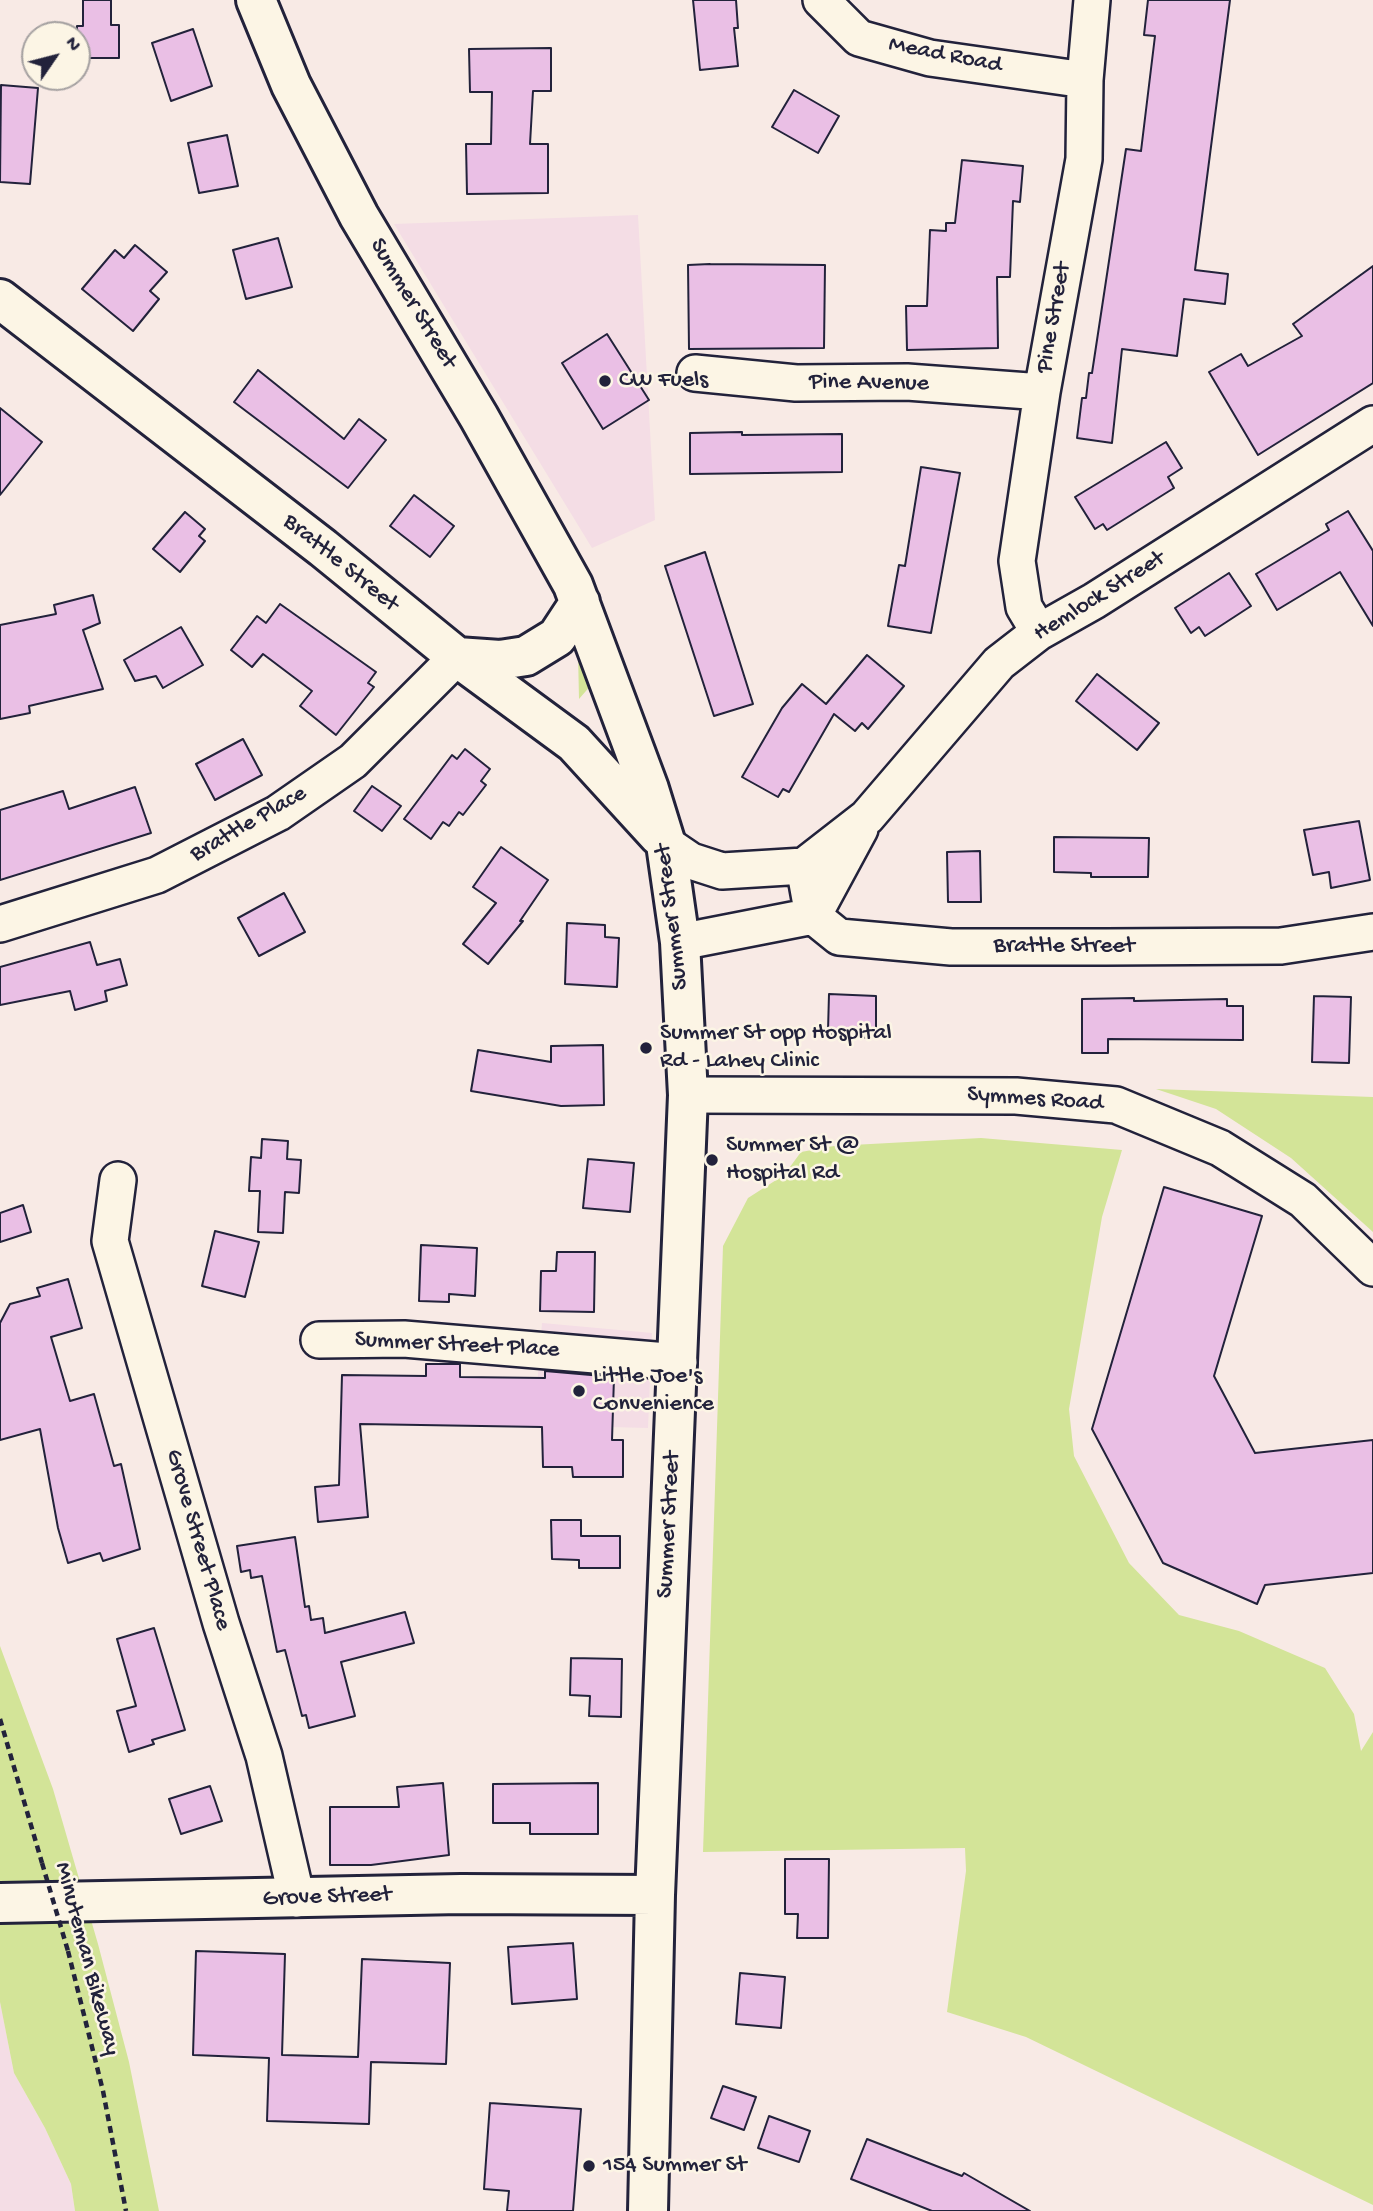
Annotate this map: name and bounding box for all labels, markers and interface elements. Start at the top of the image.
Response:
north arrow [21,21,91,91]
street label: Mead Road [886,31,1004,81]
text: N [59,33,85,56]
street label: Summer Street [362,234,462,374]
street label: Pine Street [1031,260,1079,376]
place label: CW Fuels [619,367,708,395]
street label: Pine Avenue [809,369,929,399]
marker: CW Fuels [597,373,613,389]
street label: Brattle Street [276,508,404,620]
street label: Hemlock Street [1029,545,1171,649]
street label: Brattle Place [186,780,312,870]
street label: Summer Street [650,842,696,992]
street label: Brattle Street [993,933,1135,961]
place label: Summer St opp Hospital Rd - Lahey Clinic [660,1020,892,1076]
marker: Summer St opp Hospital Rd - Lahey Clinic [638,1040,654,1056]
street label: Symmes Road [966,1081,1104,1119]
place label: Summer St @ Hospital Rd [726,1132,859,1188]
marker: Summer St @ Hospital Rd [704,1152,720,1168]
street label: Summer Street Place [354,1326,560,1366]
place label: Little Joe's Convenience [593,1363,714,1419]
marker: Little Joe's Convenience [571,1383,587,1399]
street label: Grove Street Place [157,1446,237,1634]
street label: Summer Street [652,1451,688,1599]
street label: Minuteman Bikeway [46,1859,126,2059]
street label: Grove Street [262,1881,392,1915]
place label: 154 Summer St [603,2152,746,2180]
marker: 154 Summer St [581,2158,597,2174]

